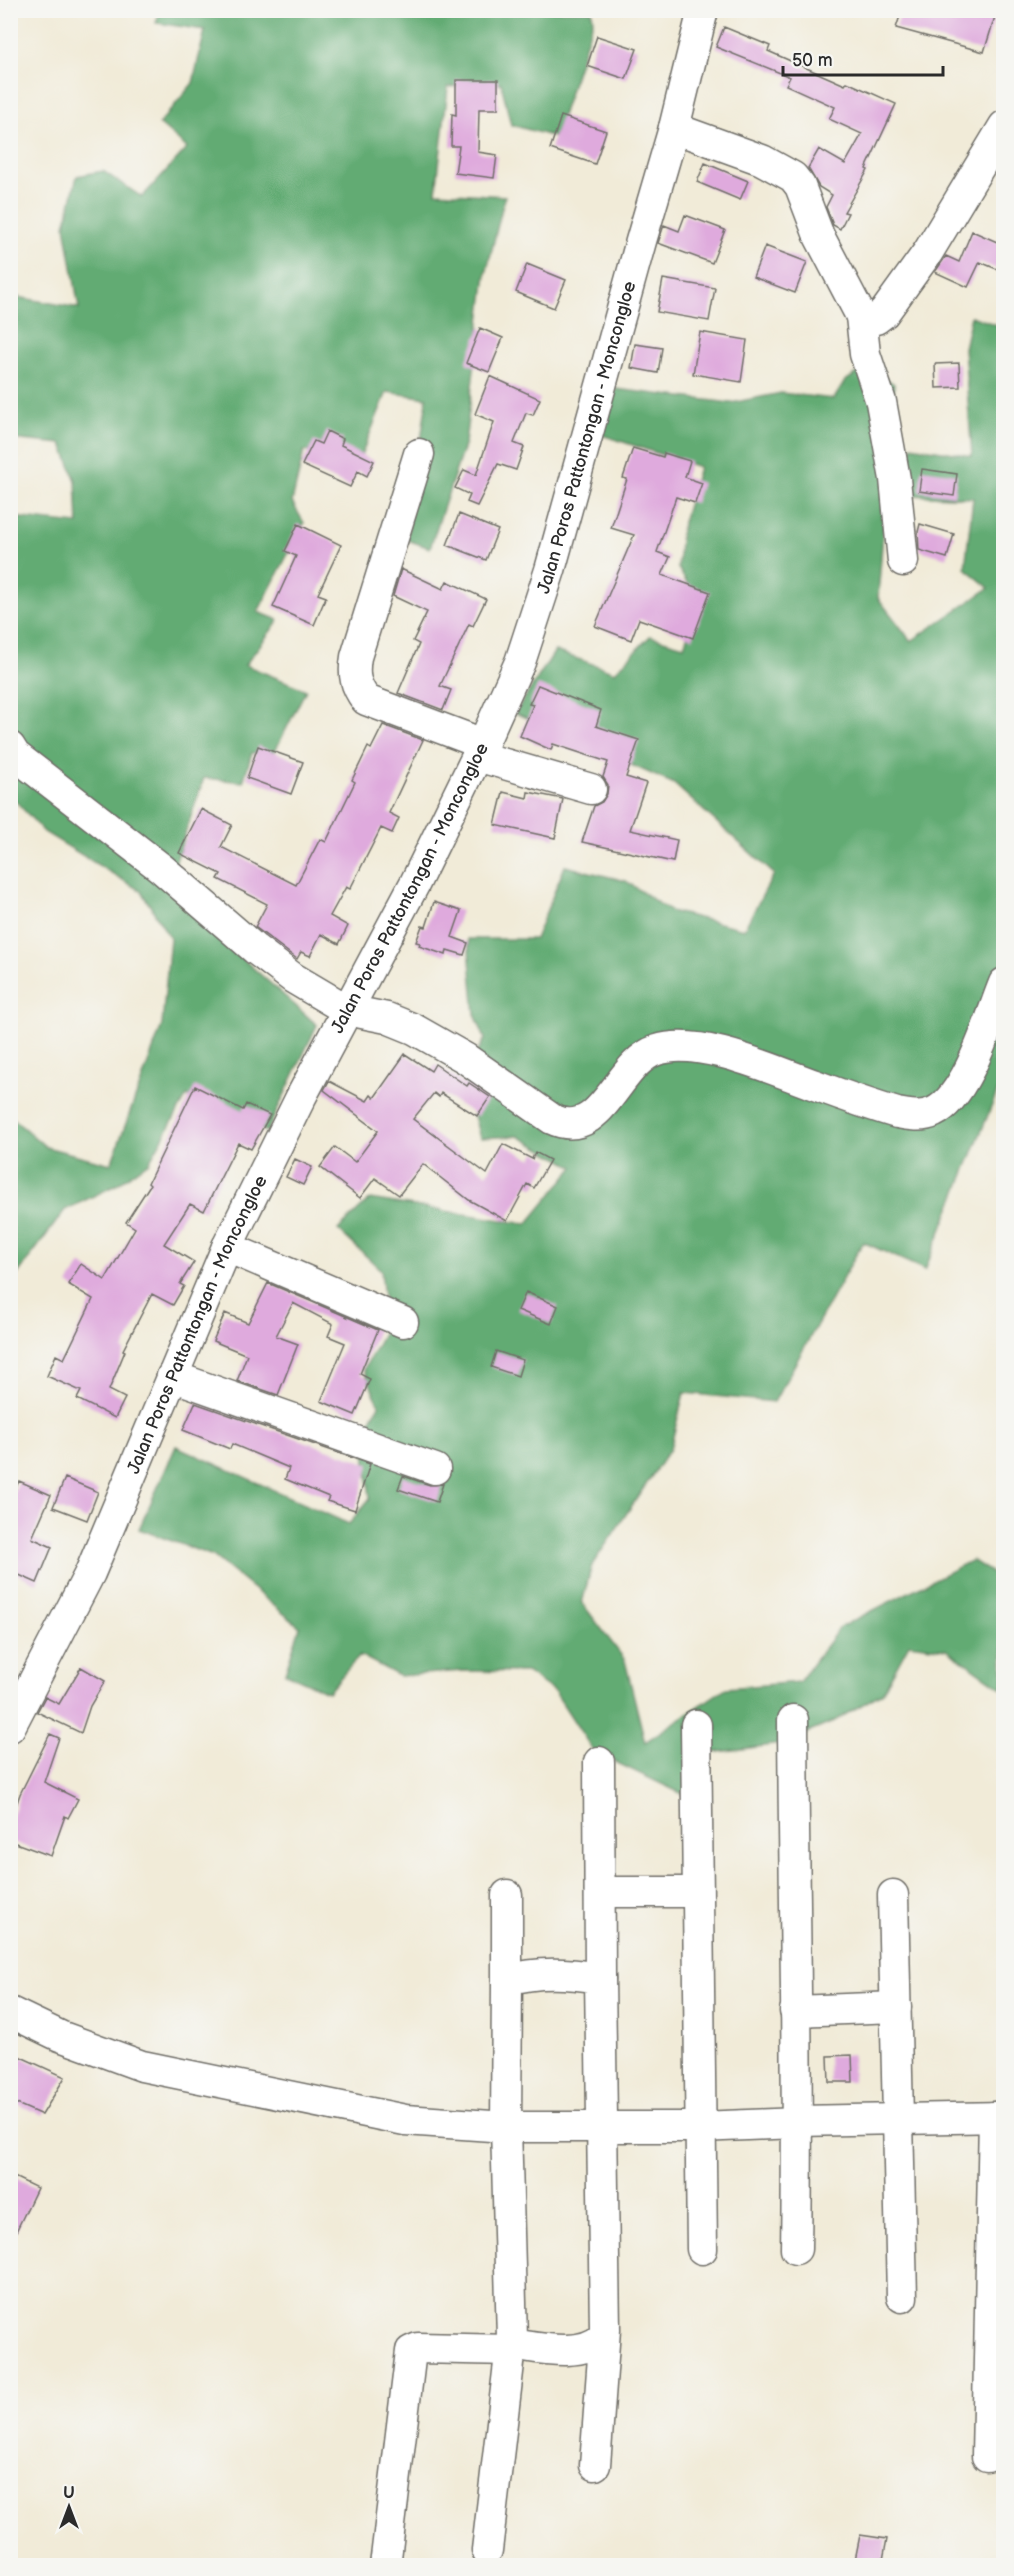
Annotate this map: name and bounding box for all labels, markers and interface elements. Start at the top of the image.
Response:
scale bar [783,39,944,77]
text: 50 m [792,50,833,71]
street label: Jalan Poros Pattontongan - Moncongloe [533,278,640,596]
street label: Jalan Poros Pattontongan - Moncongloe [326,739,493,1037]
street label: Jalan Poros Pattontongan - Moncongloe [122,1172,271,1477]
north arrow [39,2477,99,2537]
text: U [63,2484,75,2503]

